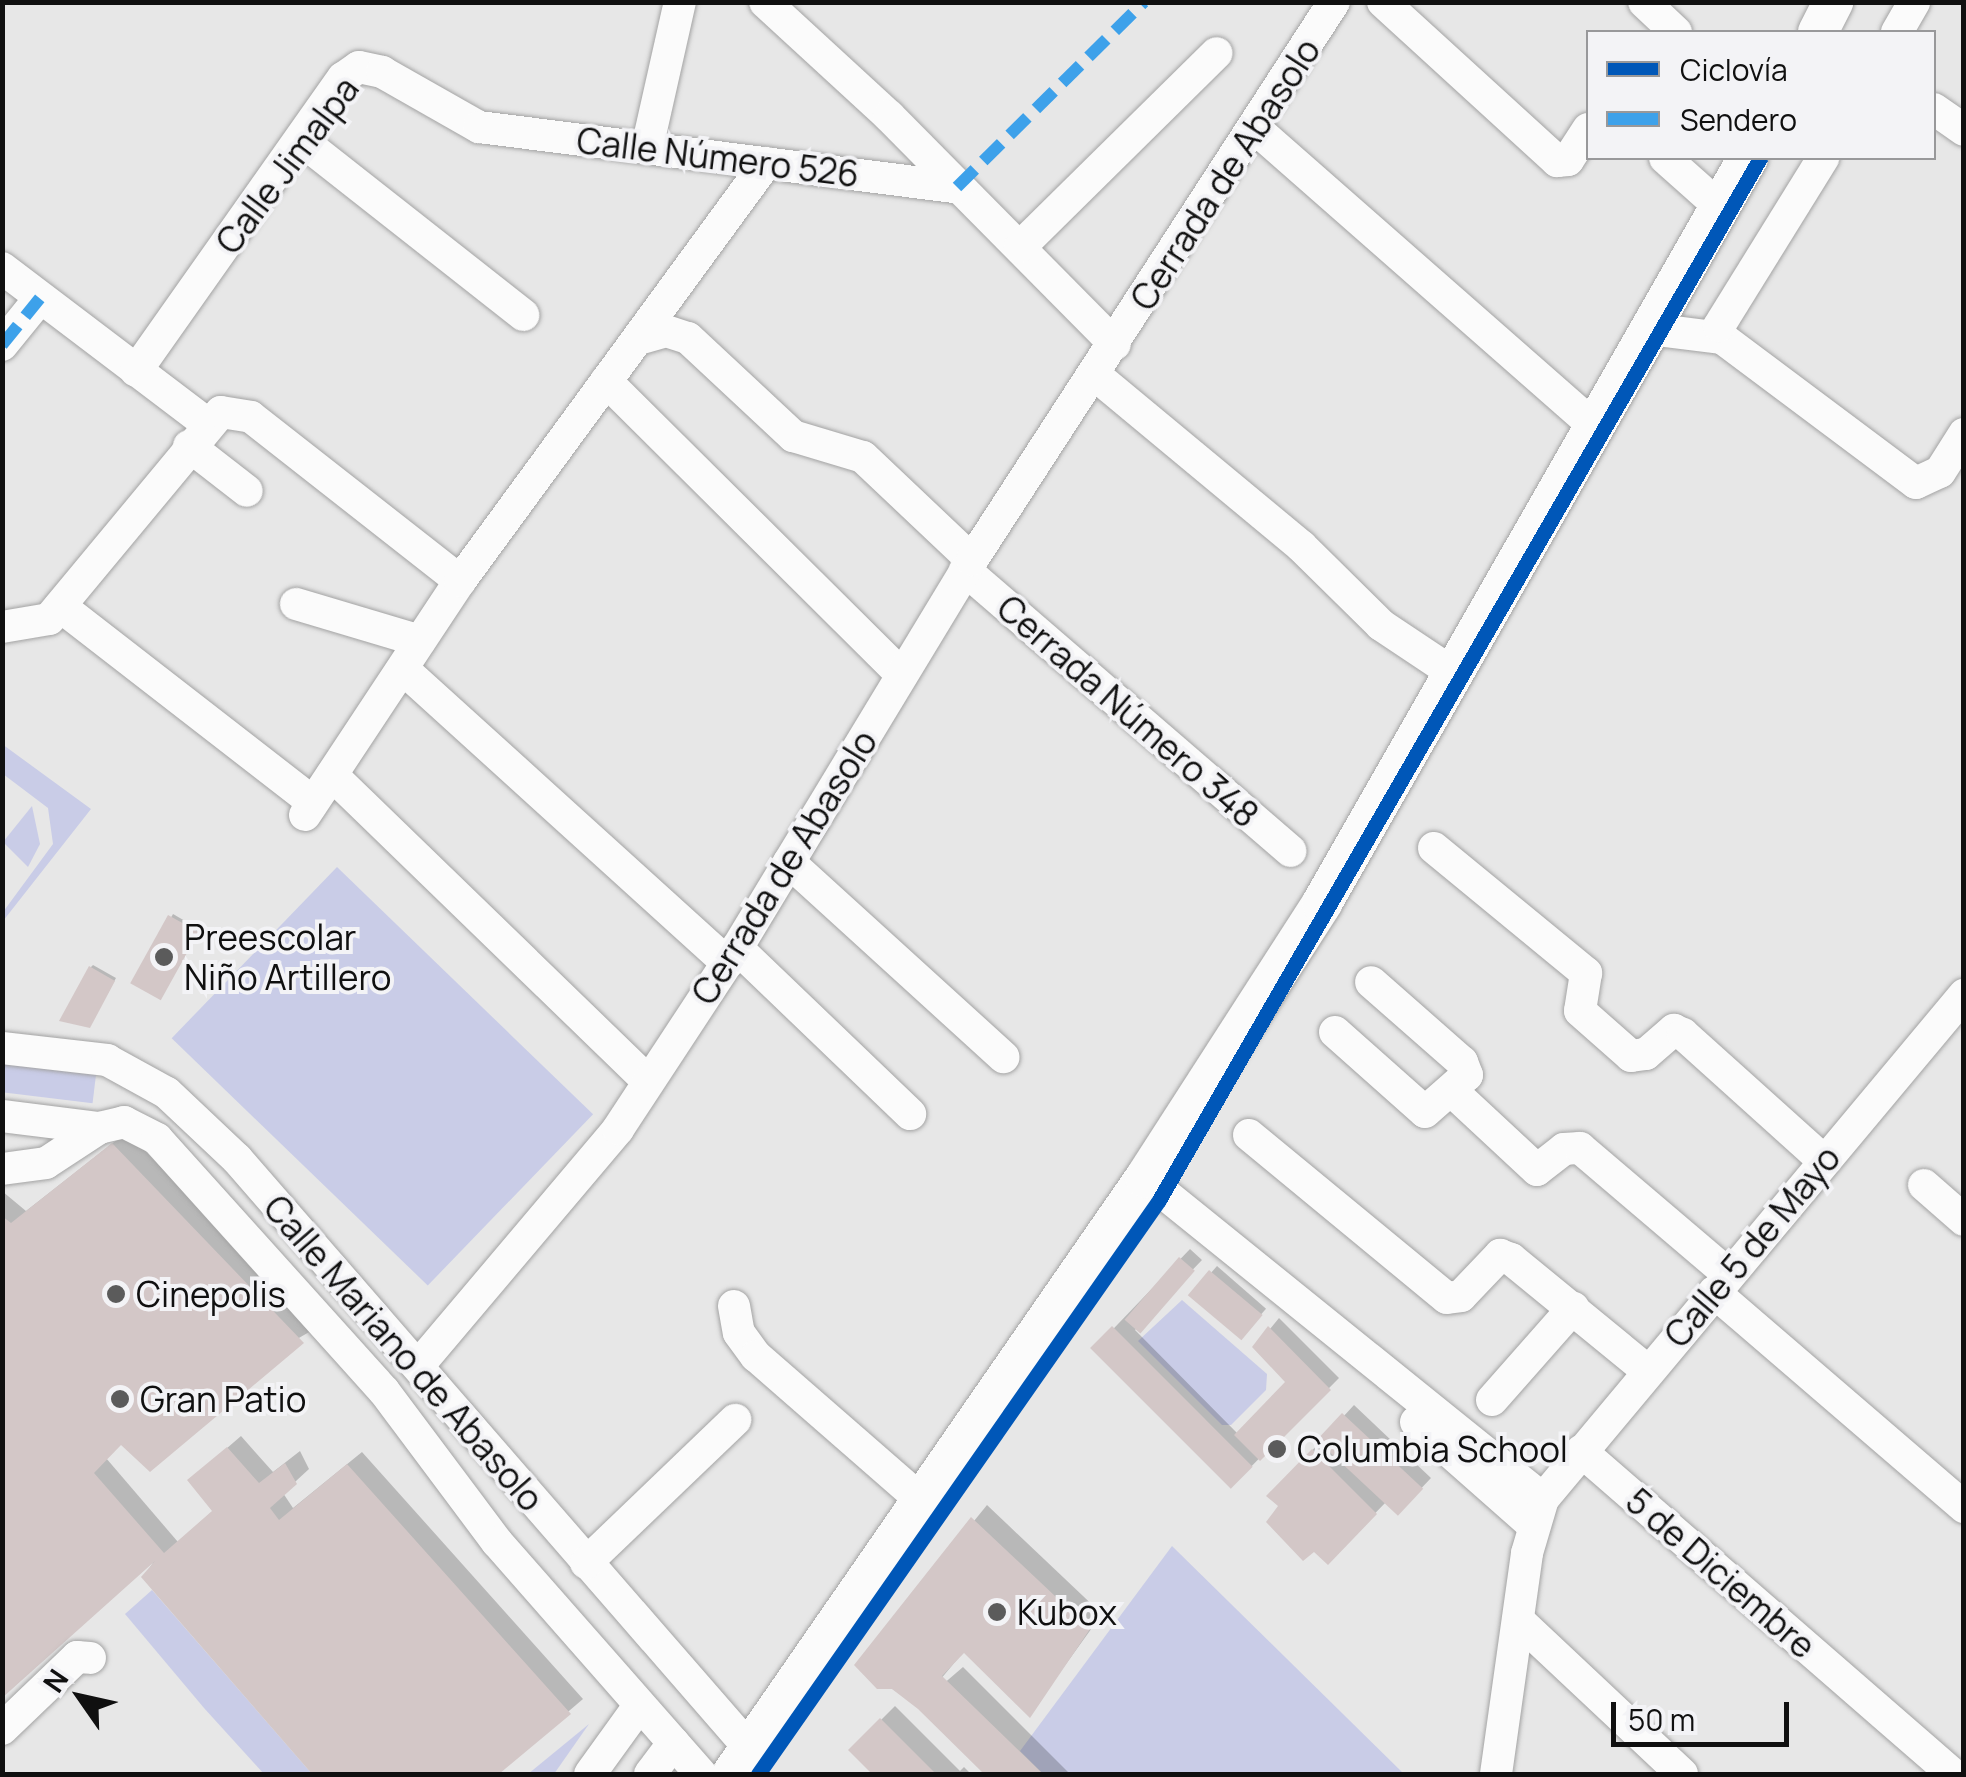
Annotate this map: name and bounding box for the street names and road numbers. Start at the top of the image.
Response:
street label: Cerrada de Abasolo [1122,30,1328,318]
street label: Calle Jimalpa [207,68,367,262]
street label: Calle Número 526 [575,119,861,195]
street label: Cerrada Número 348 [989,586,1267,836]
street label: Cerrada de Abasolo [683,722,885,1012]
street label: Calle 5 de Mayo [1656,1137,1848,1355]
street label: Calle Mariano de Abasolo [256,1187,552,1519]
street label: 5 de Diciembre [1618,1479,1824,1667]

